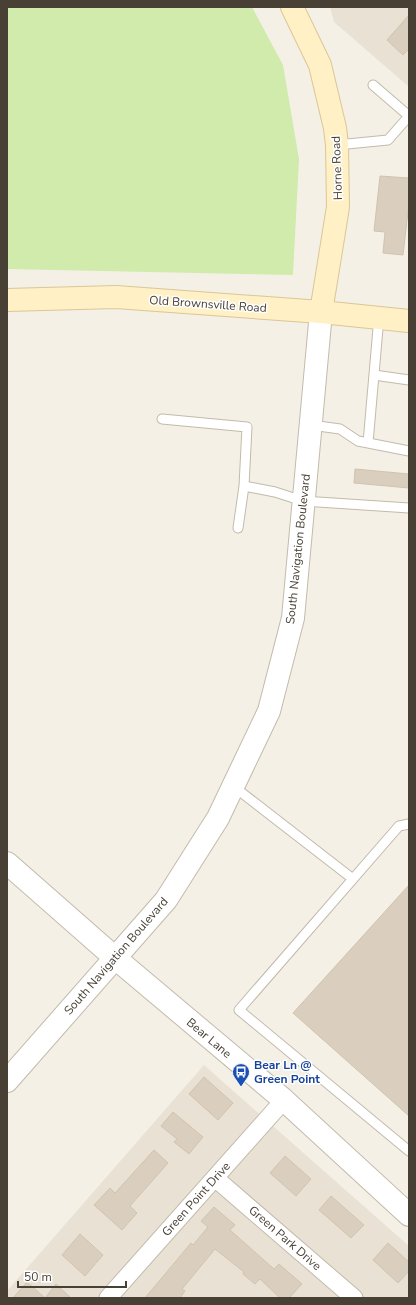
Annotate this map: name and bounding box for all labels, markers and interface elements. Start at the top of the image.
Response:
street label: Horne Road [328,136,346,200]
street label: Old Brownsville Road [149,292,267,316]
street label: South Navigation Boulevard [282,473,314,625]
street label: South Navigation Boulevard [60,894,172,1018]
street label: Bear Lane [183,1014,235,1062]
place label: Bear Ln @ Green Point [254,1057,320,1087]
bus stop icon: Bear Ln @ Green Point [231,1062,251,1087]
street label: Green Point Drive [158,1158,234,1240]
street label: Green Park Drive [245,1202,325,1274]
scale bar [18,1263,126,1289]
text: 50 m [24,1269,52,1285]

